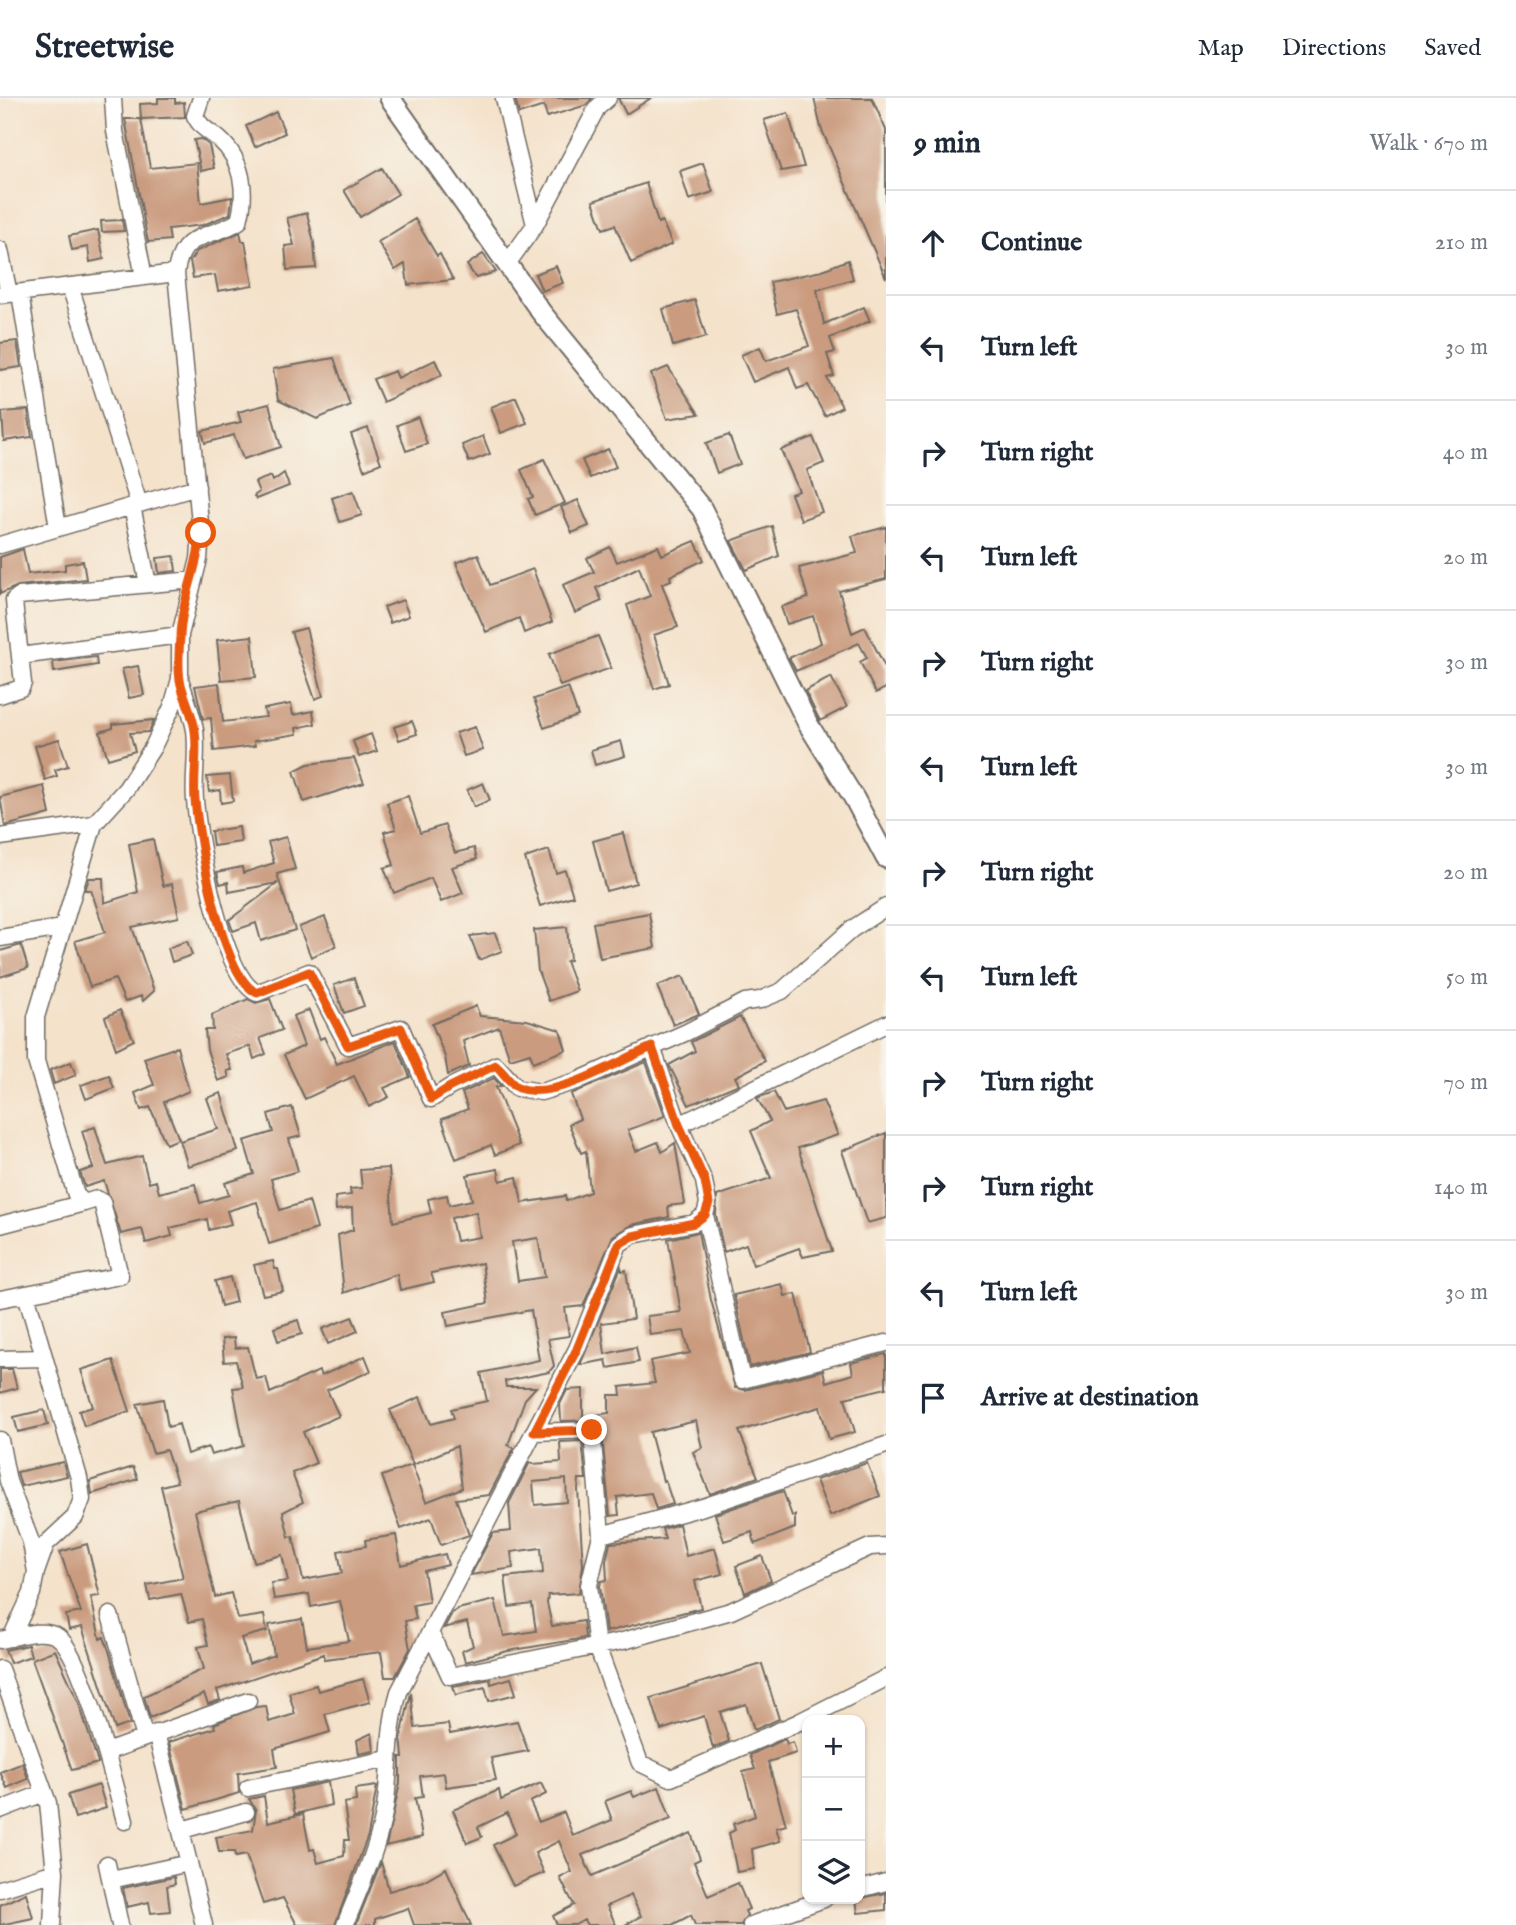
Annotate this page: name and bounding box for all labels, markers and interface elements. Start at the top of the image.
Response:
text: Streetwise [35,27,174,69]
text: Map [1198,33,1244,64]
text: Directions [1282,33,1386,64]
text: Saved [1424,33,1481,64]
text: 9 min [914,125,981,163]
text: Walk · 670 m [1369,129,1488,158]
icon: ahead [914,224,952,262]
text: Continue [981,226,1082,259]
text: 210 m [1435,228,1488,257]
icon: left [914,329,952,367]
text: Turn left [981,331,1078,364]
text: 30 m [1445,333,1488,362]
icon: right [914,434,952,472]
text: Turn right [981,436,1094,469]
text: 40 m [1443,438,1488,467]
route start [185,517,216,548]
icon: left [914,539,952,577]
text: Turn left [981,541,1078,574]
text: 20 m [1443,543,1488,572]
icon: right [914,644,952,682]
text: Turn right [981,646,1094,679]
text: 30 m [1445,648,1488,677]
icon: left [914,749,952,787]
text: Turn left [981,751,1078,784]
text: 30 m [1445,753,1488,782]
icon: right [914,854,952,892]
text: Turn right [981,856,1094,889]
text: 20 m [1443,858,1488,887]
icon: left [914,959,952,997]
text: Turn left [981,961,1078,994]
text: 50 m [1446,963,1488,992]
icon: right [914,1064,952,1102]
text: Turn right [981,1066,1094,1099]
text: 70 m [1443,1068,1488,1097]
icon: right [914,1169,952,1207]
text: Turn right [981,1171,1094,1204]
text: 140 m [1434,1173,1488,1202]
icon: left [914,1274,952,1312]
text: Turn left [981,1276,1078,1309]
text: 30 m [1445,1278,1488,1307]
icon: arrive [914,1379,952,1417]
text: Arrive at destination [981,1381,1199,1414]
route end [576,1414,607,1445]
map controls [802,1715,865,1904]
button: + [802,1715,865,1778]
button: − [802,1778,865,1841]
button: layers [802,1841,865,1904]

